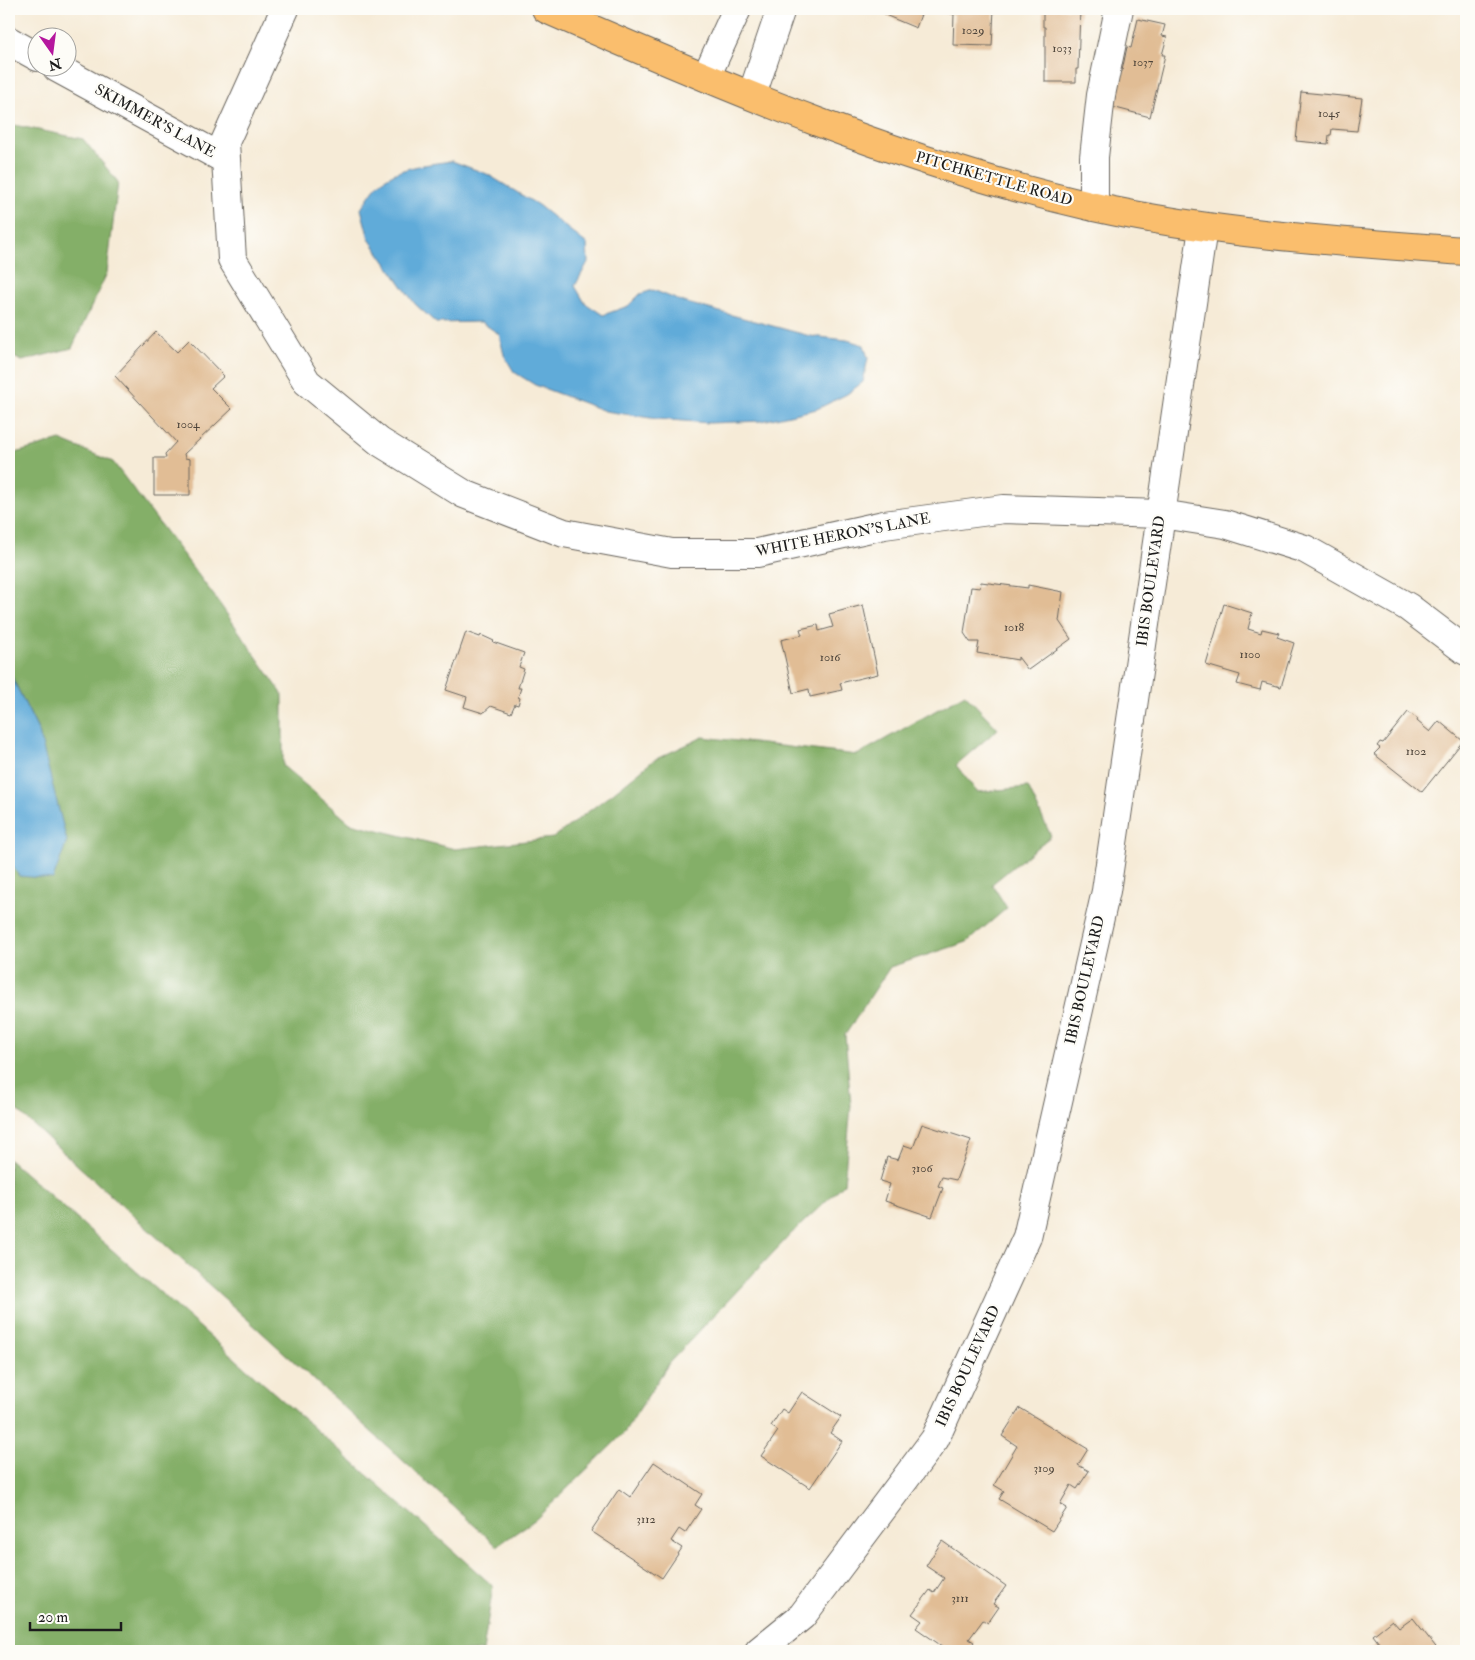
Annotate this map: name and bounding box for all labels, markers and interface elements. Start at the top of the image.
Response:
house number: 1029 [962,23,984,38]
north arrow [28,28,78,78]
house number: 1033 [1052,41,1072,56]
text: N [46,54,64,74]
house number: 1037 [1133,55,1154,70]
street label: SKIMMER'S LANE [91,80,219,162]
house number: 1045 [1318,106,1341,121]
street label: PITCHKETTLE ROAD [913,148,1075,210]
house number: 1004 [177,417,200,432]
street label: WHITE HERON'S LANE [753,509,932,561]
street label: IBIS BOULEVARD [1132,514,1170,648]
house number: 1018 [1004,620,1024,635]
house number: 1100 [1240,647,1260,662]
house number: 1016 [820,650,841,665]
house number: 1102 [1406,744,1426,759]
street label: IBIS BOULEVARD [1061,914,1109,1046]
house number: 3106 [911,1161,933,1176]
street label: IBIS BOULEVARD [932,1302,1004,1430]
house number: 3109 [1033,1461,1055,1476]
house number: 3112 [636,1512,656,1527]
house number: 3111 [951,1591,969,1606]
scale bar [30,1600,121,1632]
text: 20 m [38,1608,68,1627]

